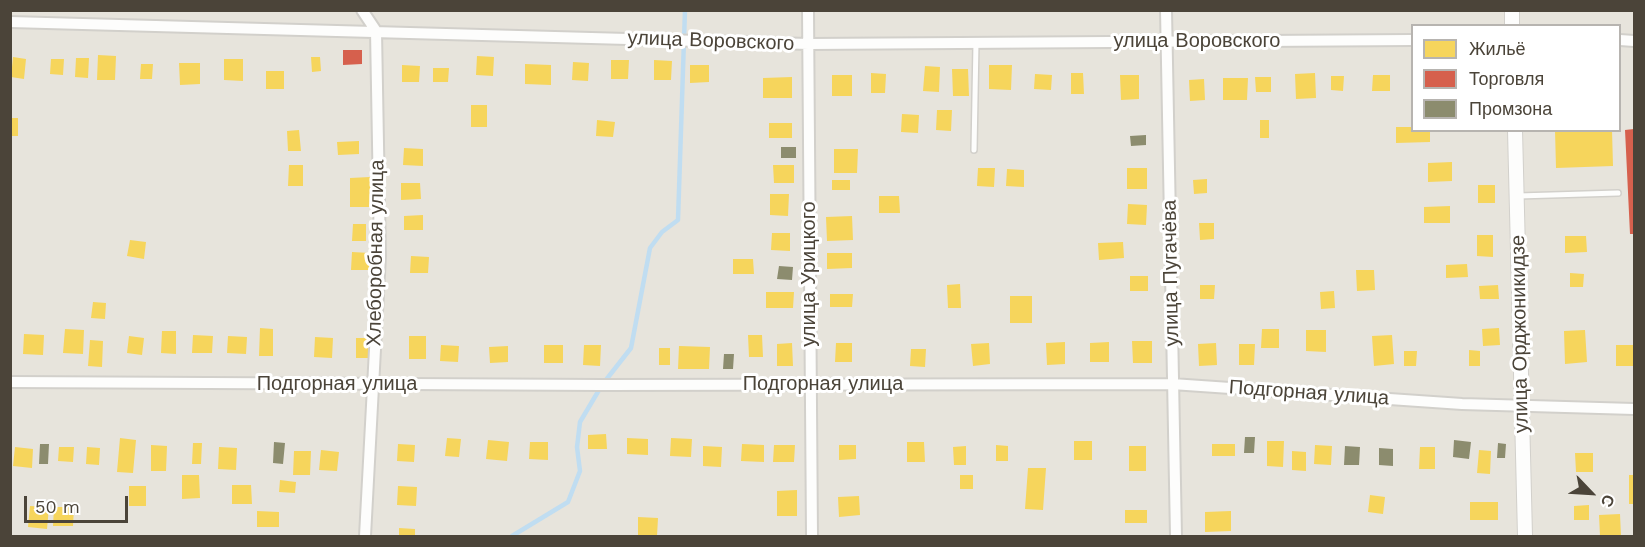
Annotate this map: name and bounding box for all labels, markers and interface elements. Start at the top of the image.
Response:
legend [1411,24,1621,132]
street label: улица Воровского [627,26,795,56]
street label: улица Воровского [1114,29,1280,53]
text: Жильё [1469,38,1526,59]
text: Торговля [1469,68,1544,89]
text: Промзона [1469,98,1552,119]
street label: Хлеборобная улица [362,159,390,347]
street label: улица Пугачёва [1158,199,1184,347]
street label: улица Урицкого [797,201,821,347]
street label: улица Орджоникидзе [1506,235,1534,433]
street label: Подгорная улица [257,372,417,396]
street label: Подгорная улица [743,372,903,396]
street label: Подгорная улица [1228,375,1390,411]
north arrow [1561,463,1621,523]
scale bar [27,484,130,522]
text: С [1597,492,1619,510]
text: 50 m [35,496,80,517]

